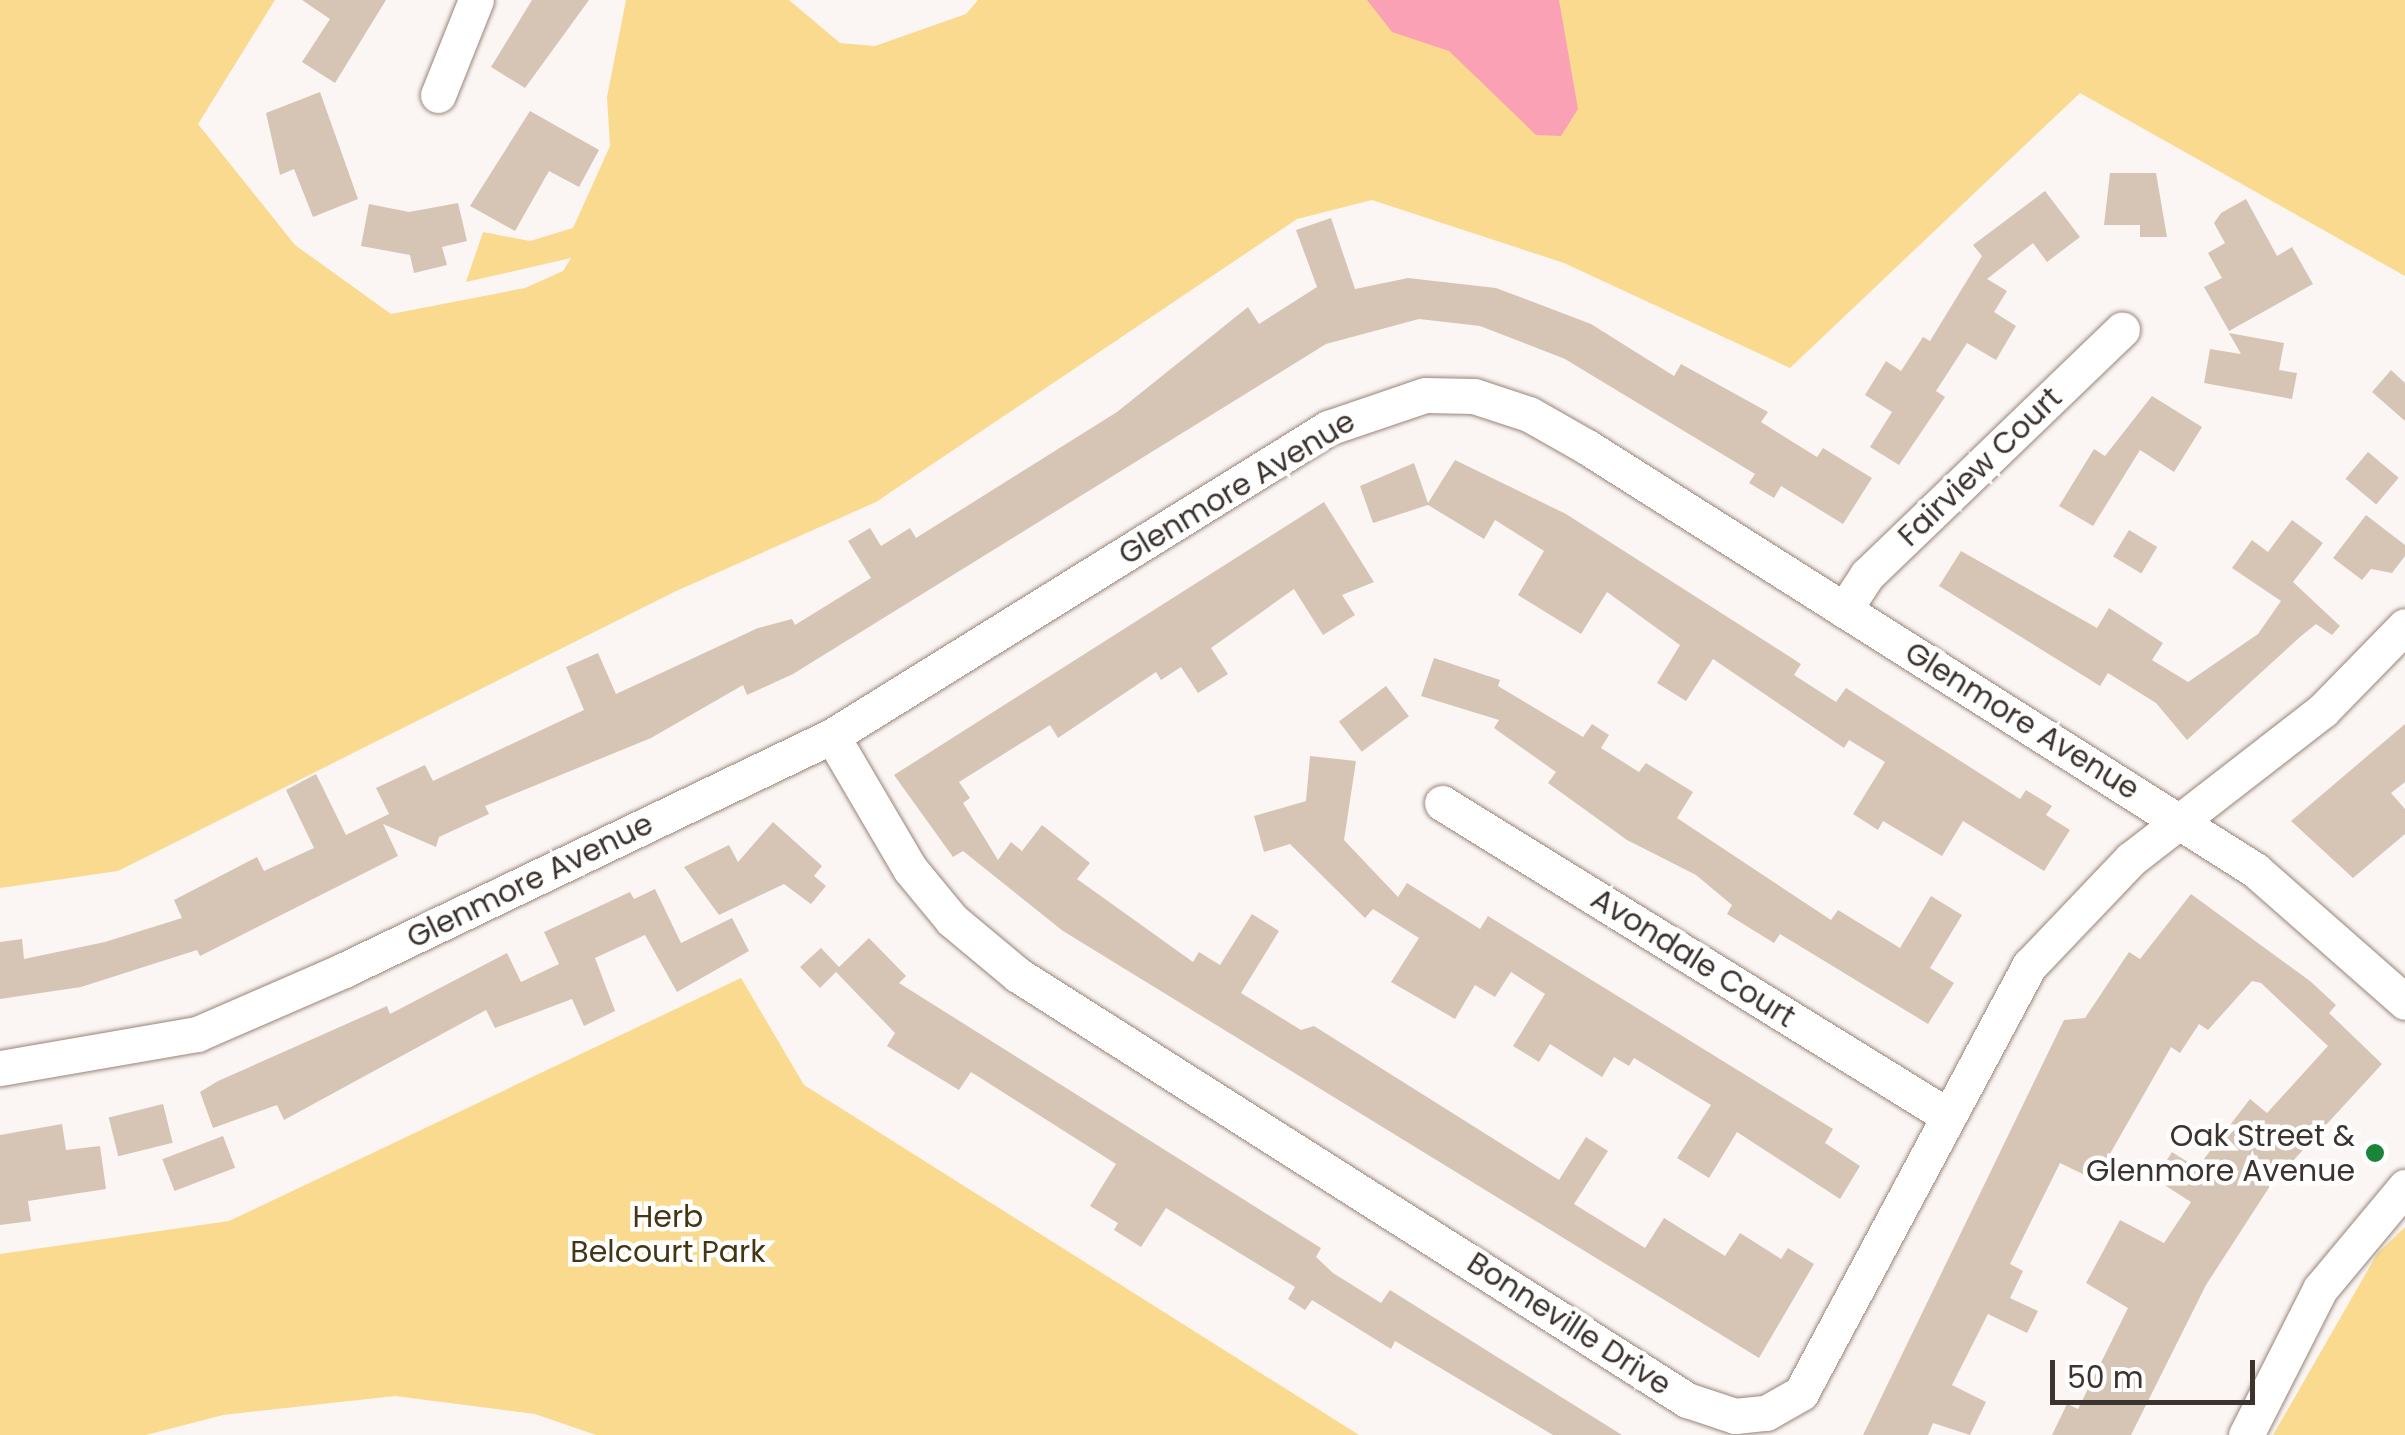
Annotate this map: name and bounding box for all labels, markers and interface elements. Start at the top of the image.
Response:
street label: Fairview Court [1891,380,2069,554]
street label: Glenmore Avenue [1112,403,1362,573]
street label: Glenmore Avenue [1898,634,2146,808]
street label: Glenmore Avenue [401,806,659,956]
street label: Avondale Court [1584,881,1802,1035]
place label: Oak Street & Glenmore Avenue [2086,1118,2355,1188]
marker: Oak Street & Glenmore Avenue [2364,1142,2386,1164]
park label: Herb Belcourt Park [570,1199,766,1270]
street label: Bonneville Drive [1460,1245,1678,1403]
scale bar [2055,1340,2260,1402]
text: 50 m [2067,1356,2144,1399]

